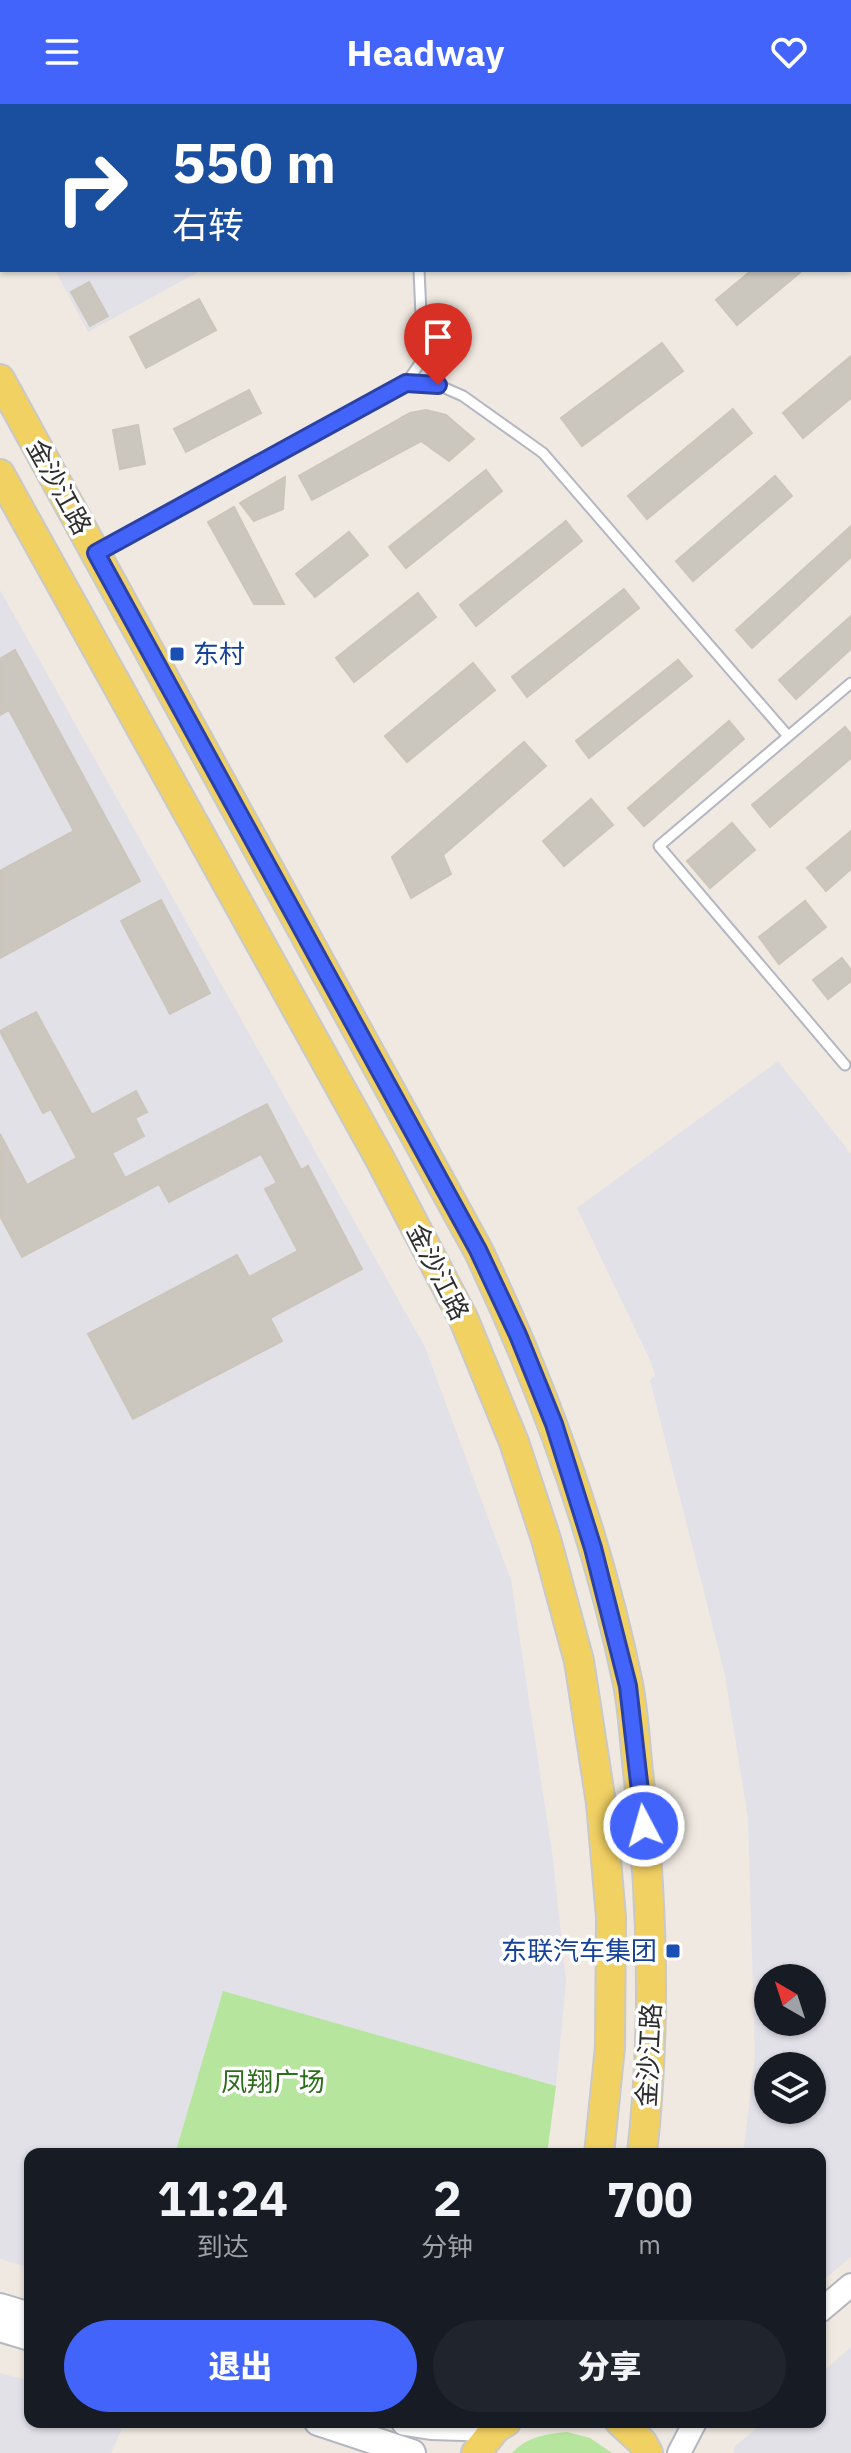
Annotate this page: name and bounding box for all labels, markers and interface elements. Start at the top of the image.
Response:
text: Headway [347,29,504,76]
icon: menu [40,30,84,74]
icon: heart [767,30,811,74]
text: 550 m [172,126,336,198]
icon: right [40,136,144,240]
text: 右转 [172,201,244,248]
pin [404,303,472,385]
icon: arrive [416,315,460,359]
street label: 金沙江路 [20,433,100,540]
place label: 东村 [193,636,245,670]
marker: 东村 [168,645,186,663]
street label: 金沙江路 [400,1217,478,1326]
position arrow [602,1784,686,1868]
place label: 东联汽车集团 [501,1933,657,1967]
marker: 东联汽车集团 [664,1942,682,1960]
north arrow [754,1964,826,2036]
map controls [754,1964,826,2124]
street label: 金沙江路 [628,2002,668,2108]
button: layers [754,2052,826,2124]
park label: 凤翔广场 [221,2064,325,2098]
text: 11:24 [157,2167,288,2229]
text: 2 [433,2167,462,2229]
text: 700 [606,2168,693,2230]
text: m [638,2227,661,2261]
text: 到达 [197,2229,249,2263]
text: 分钟 [421,2229,473,2263]
button: 退出 [64,2320,417,2412]
button: 分享 [433,2320,786,2412]

